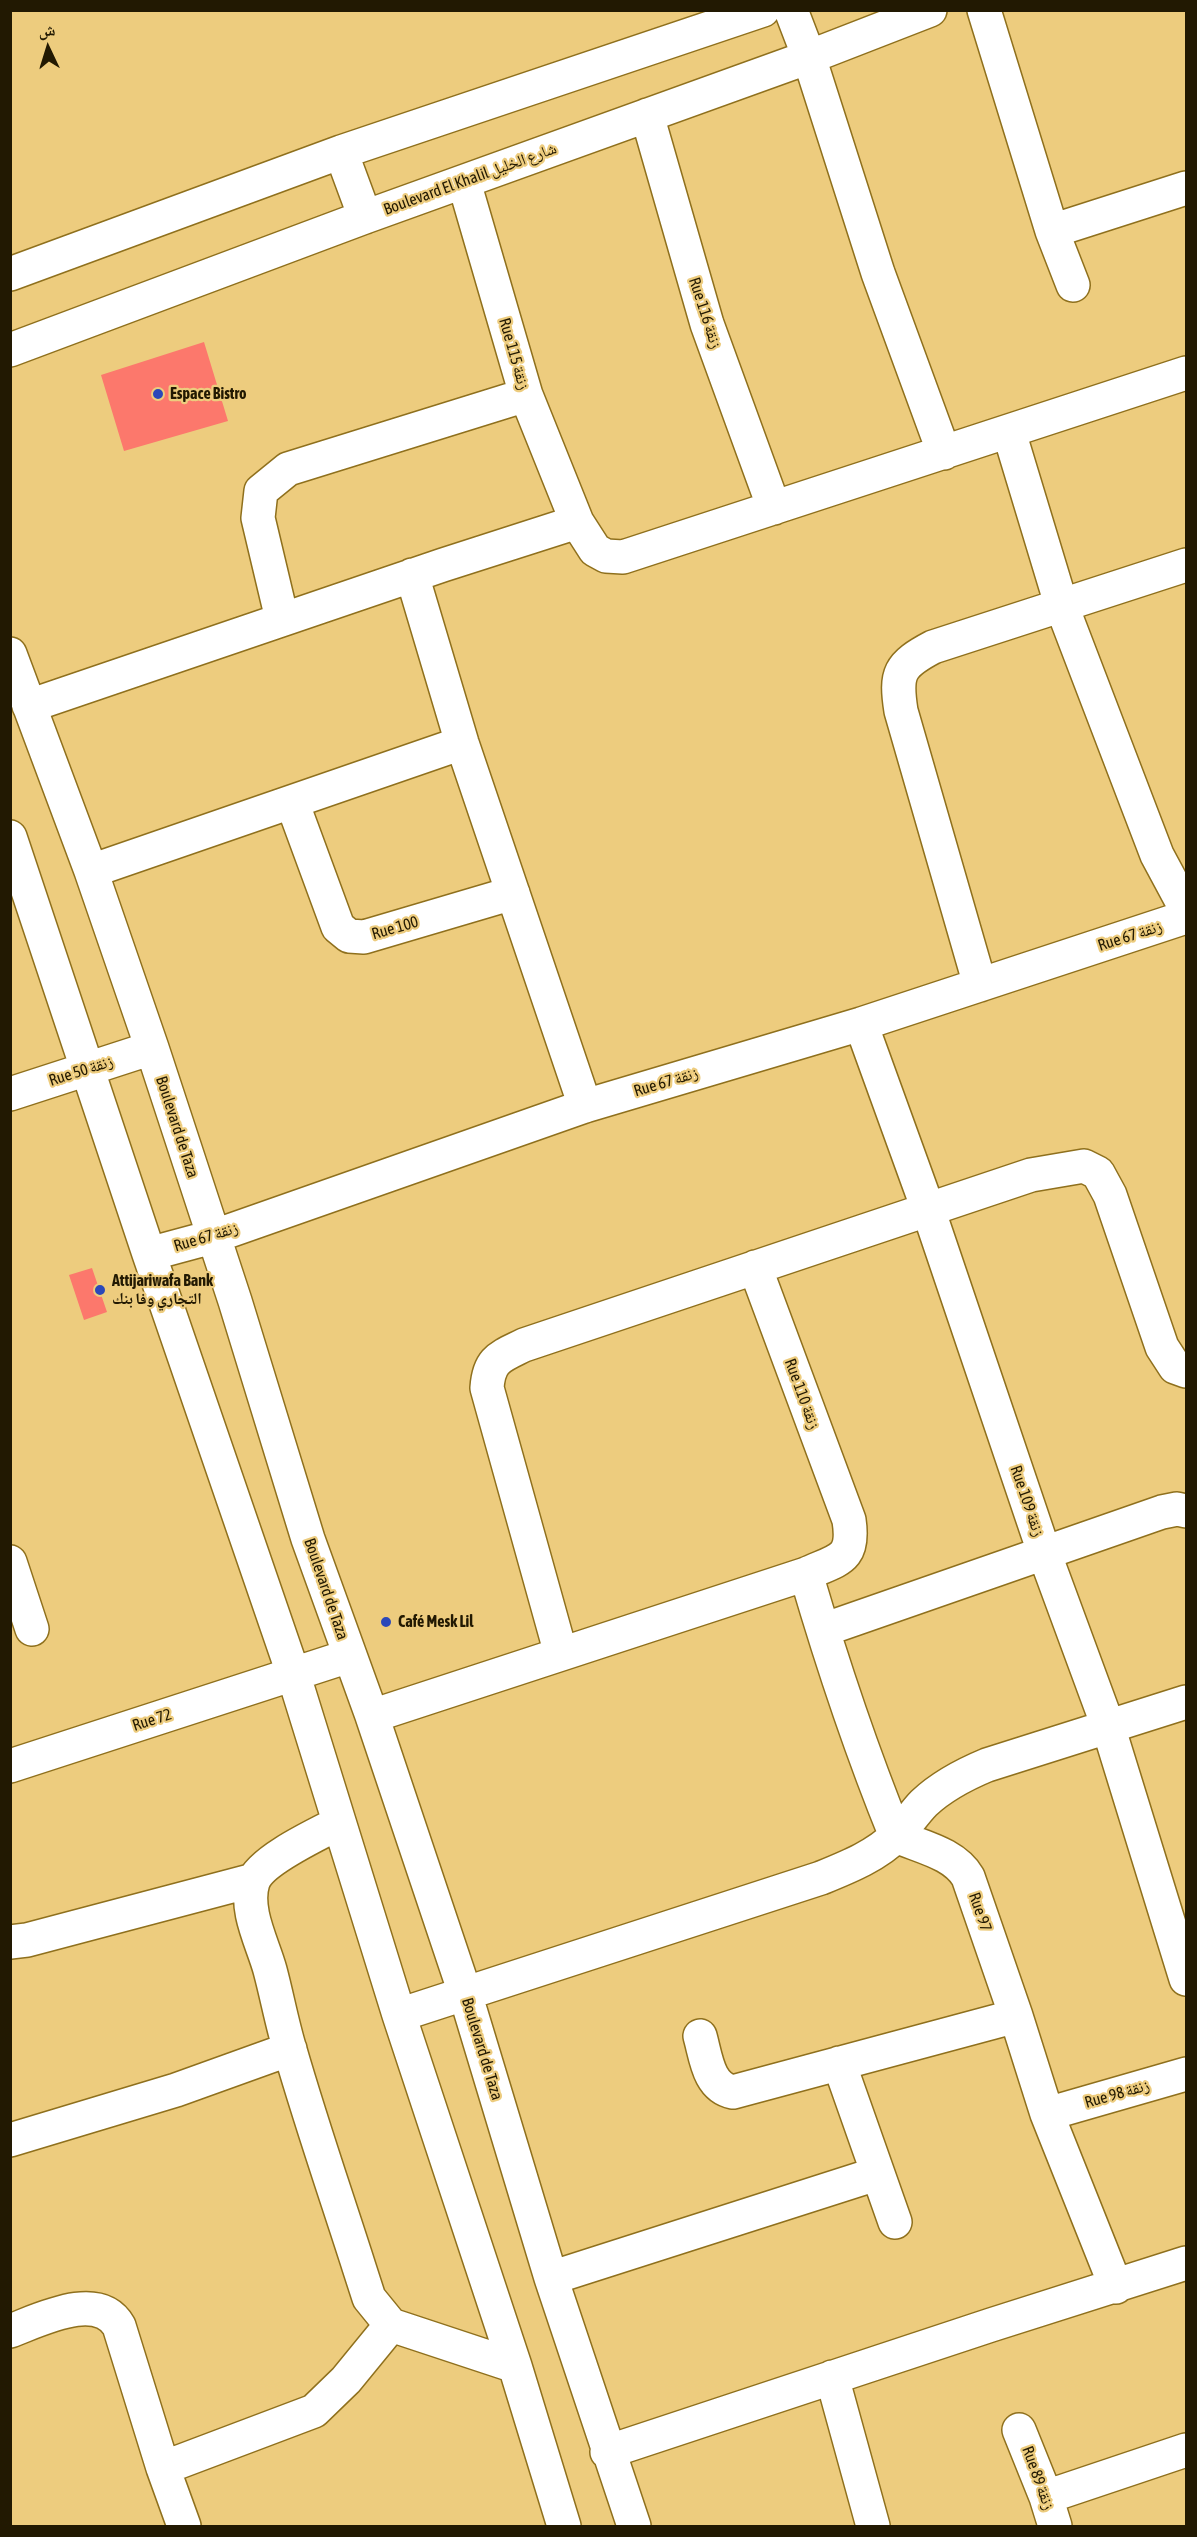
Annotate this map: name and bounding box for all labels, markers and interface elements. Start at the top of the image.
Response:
north arrow [18,18,78,78]
text: ش [38,20,56,40]
street label: Boulevard El Khalil شارع الخليل [381,139,559,219]
street label: Rue 116 زنقة [684,275,726,351]
street label: Rue 115 زنقة [495,316,533,392]
place label: Espace Bistro [170,384,247,404]
marker: Espace Bistro [151,387,165,401]
street label: Rue 100 [369,912,421,944]
street label: Rue 67 زنقة [1095,917,1165,955]
street label: Rue 50 زنقة [46,1052,116,1090]
street label: Rue 67 زنقة [631,1063,701,1101]
street label: Boulevard de Taza [151,1074,203,1180]
street label: Rue 67 زنقة [171,1218,241,1256]
place label: Attijariwafa Bank التجاري وفا بنك [112,1271,213,1309]
marker: Attijariwafa Bank التجاري وفا بنك [93,1283,107,1297]
street label: Rue 110 زنقة [780,1356,824,1432]
street label: Rue 109 زنقة [1006,1463,1048,1539]
street label: Boulevard de Taza [300,1536,352,1642]
place label: Café Mesk Lil [398,1612,473,1632]
marker: Café Mesk Lil [379,1615,393,1629]
street label: Rue 72 [130,1705,174,1735]
street label: Rue 97 [964,1890,996,1934]
street label: Boulevard de Taza [457,1996,507,2102]
street label: Rue 98 زنقة [1082,2076,1152,2112]
street label: Rue 89 زنقة [1018,2444,1058,2512]

